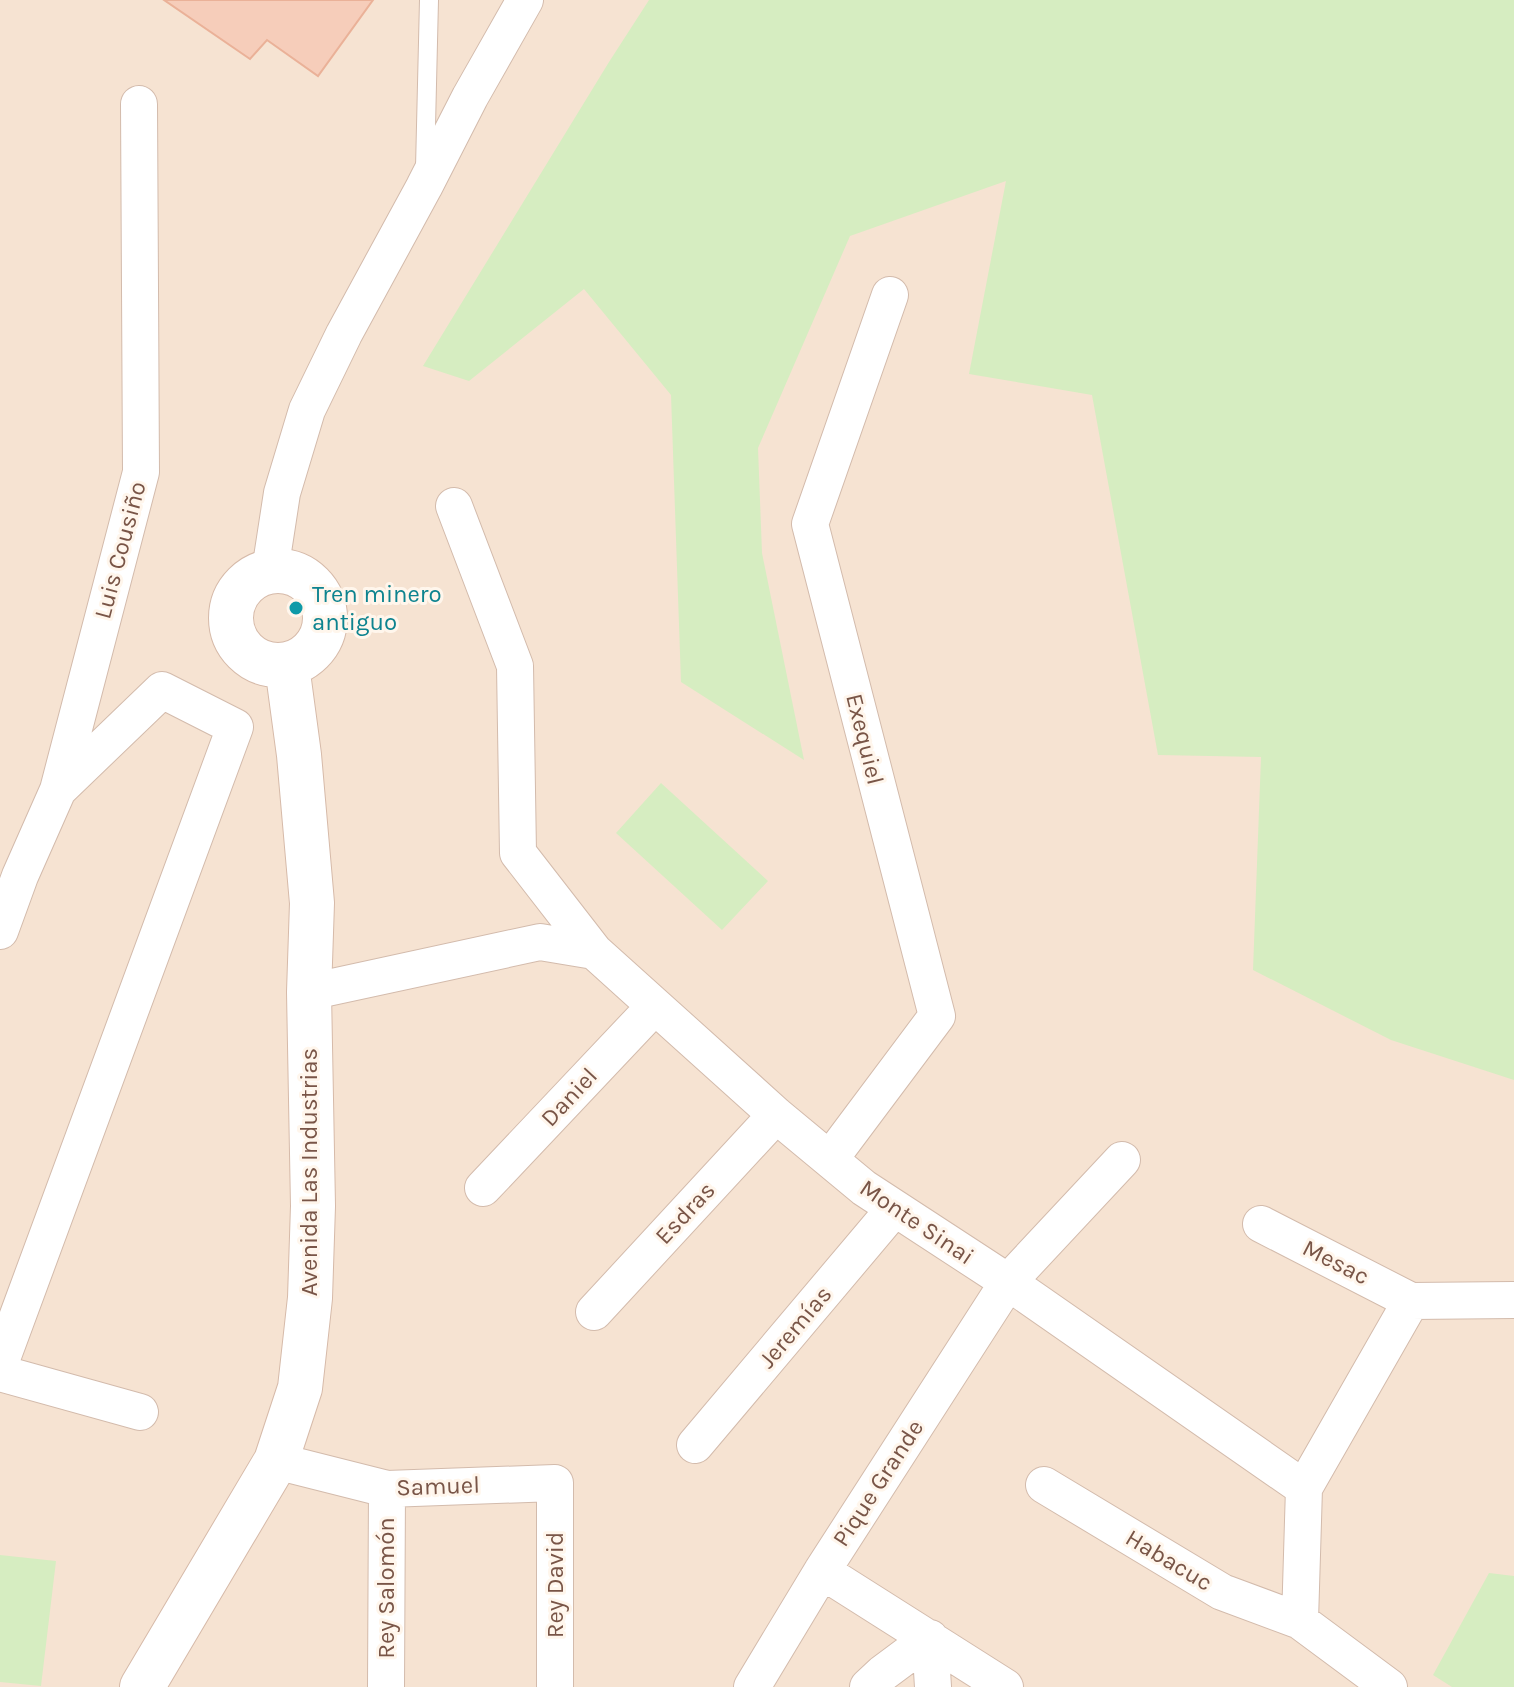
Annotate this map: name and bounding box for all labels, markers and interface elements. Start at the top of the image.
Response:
street label: Luis Cousiño [88,478,152,622]
place label: Tren minero antiguo [312,580,442,636]
marker: Tren minero antiguo [287,599,305,617]
street label: Exequiel [840,691,890,787]
street label: Avenida Las Industrias [295,1048,323,1296]
street label: Daniel [535,1062,603,1132]
street label: Monte Sinai [855,1174,979,1270]
street label: Esdras [649,1176,721,1250]
street label: Mesac [1298,1233,1374,1291]
street label: Jeremías [753,1280,837,1374]
street label: Pique Grande [827,1414,929,1552]
street label: Samuel [396,1471,480,1501]
street label: Rey Salomón [372,1517,400,1659]
street label: Habacuc [1121,1523,1217,1597]
street label: Rey David [541,1532,569,1638]

